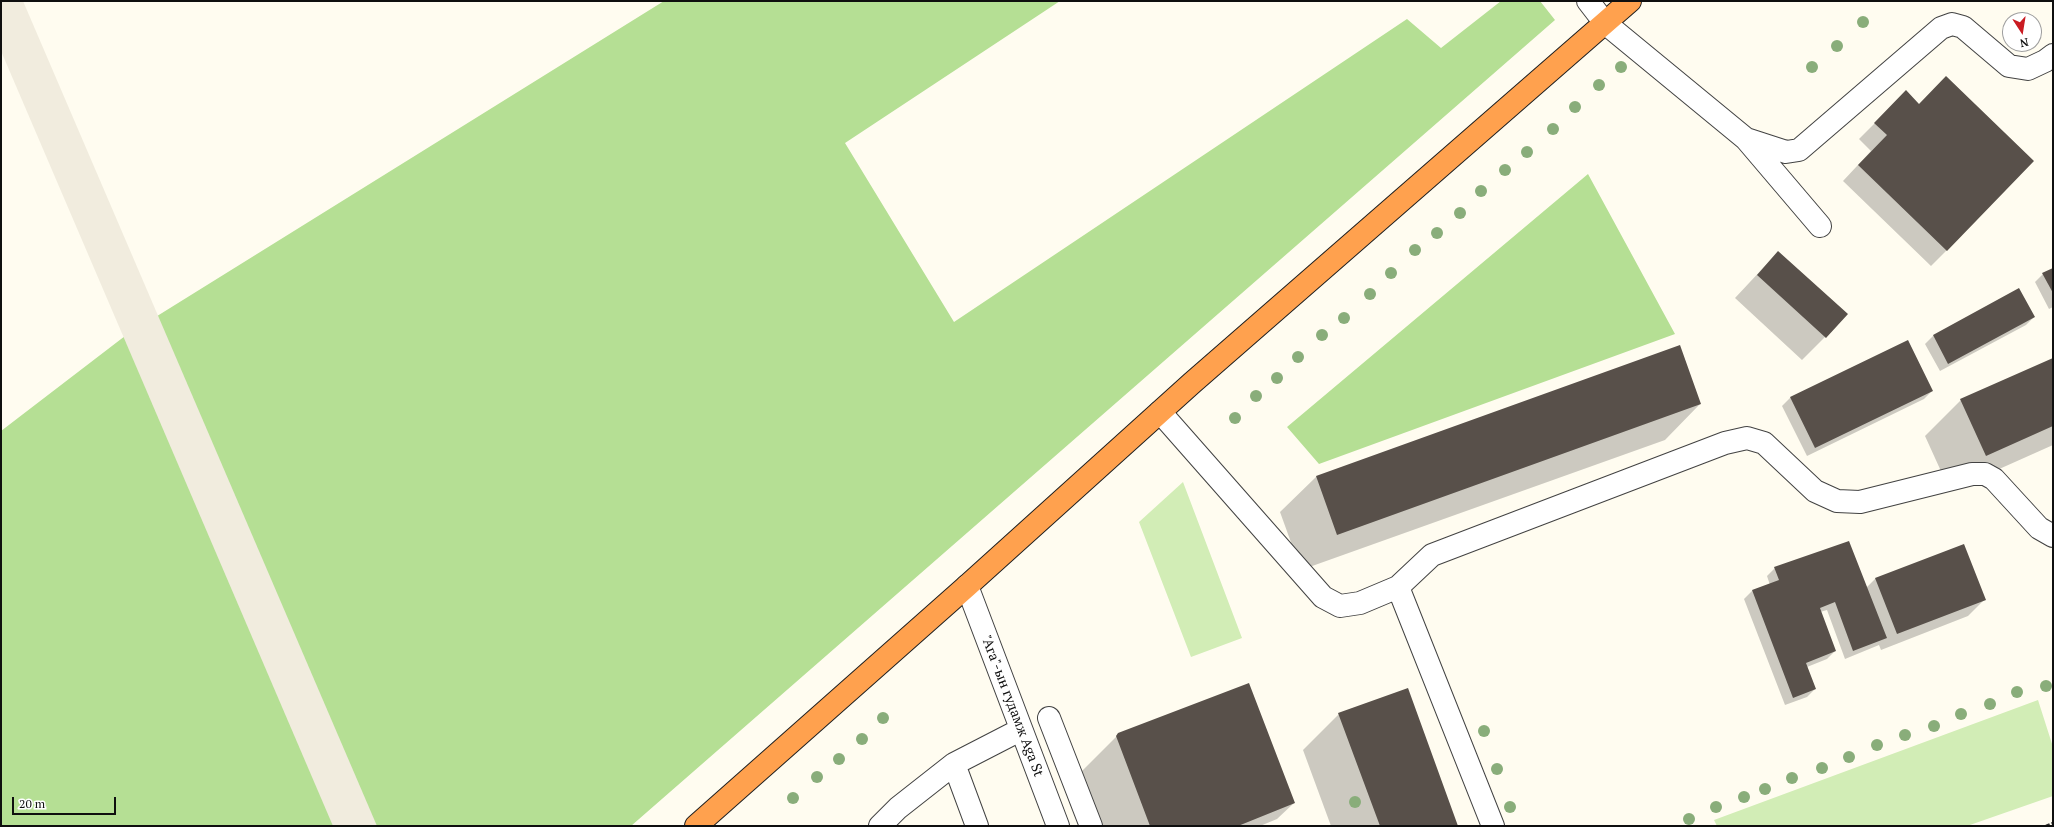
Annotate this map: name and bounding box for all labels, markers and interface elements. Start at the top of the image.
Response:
north arrow [2002,12,2042,52]
text: N [2019,35,2030,50]
street label: "Ага"-ын гудамж Aga St [977,633,1047,779]
scale bar [14,789,118,815]
text: 20 m [19,796,45,811]

